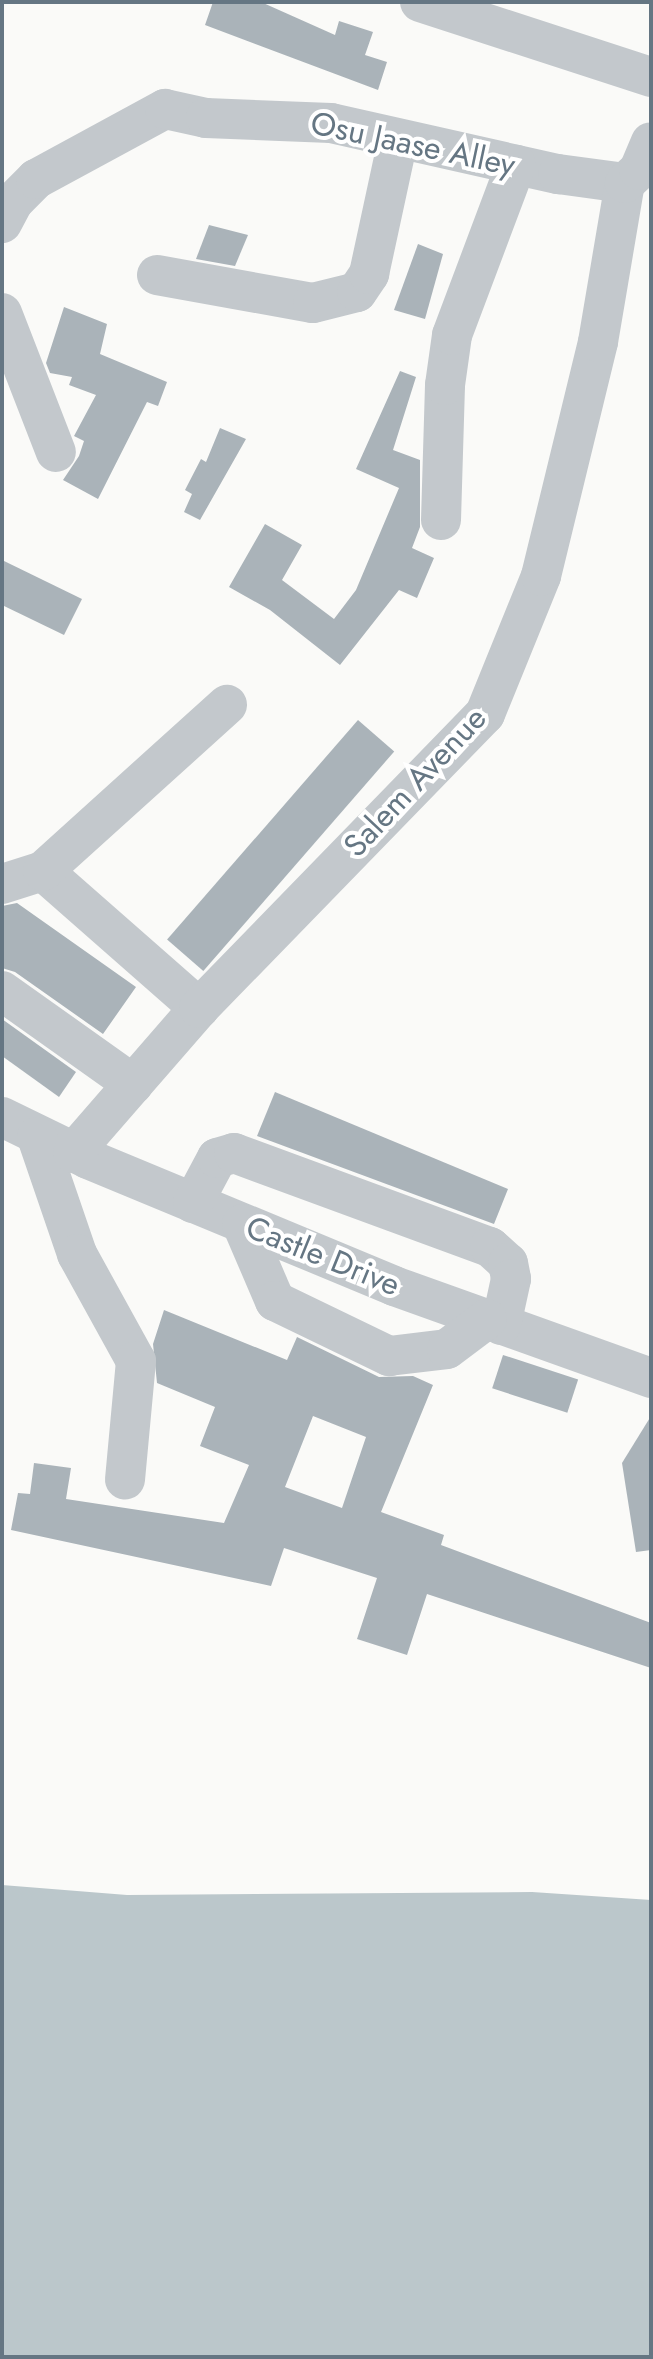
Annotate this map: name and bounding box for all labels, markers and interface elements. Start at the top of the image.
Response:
street label: Osu Jaase Alley [307,104,519,184]
street label: Salem Avenue [336,699,494,865]
street label: Castle Drive [240,1208,406,1304]

